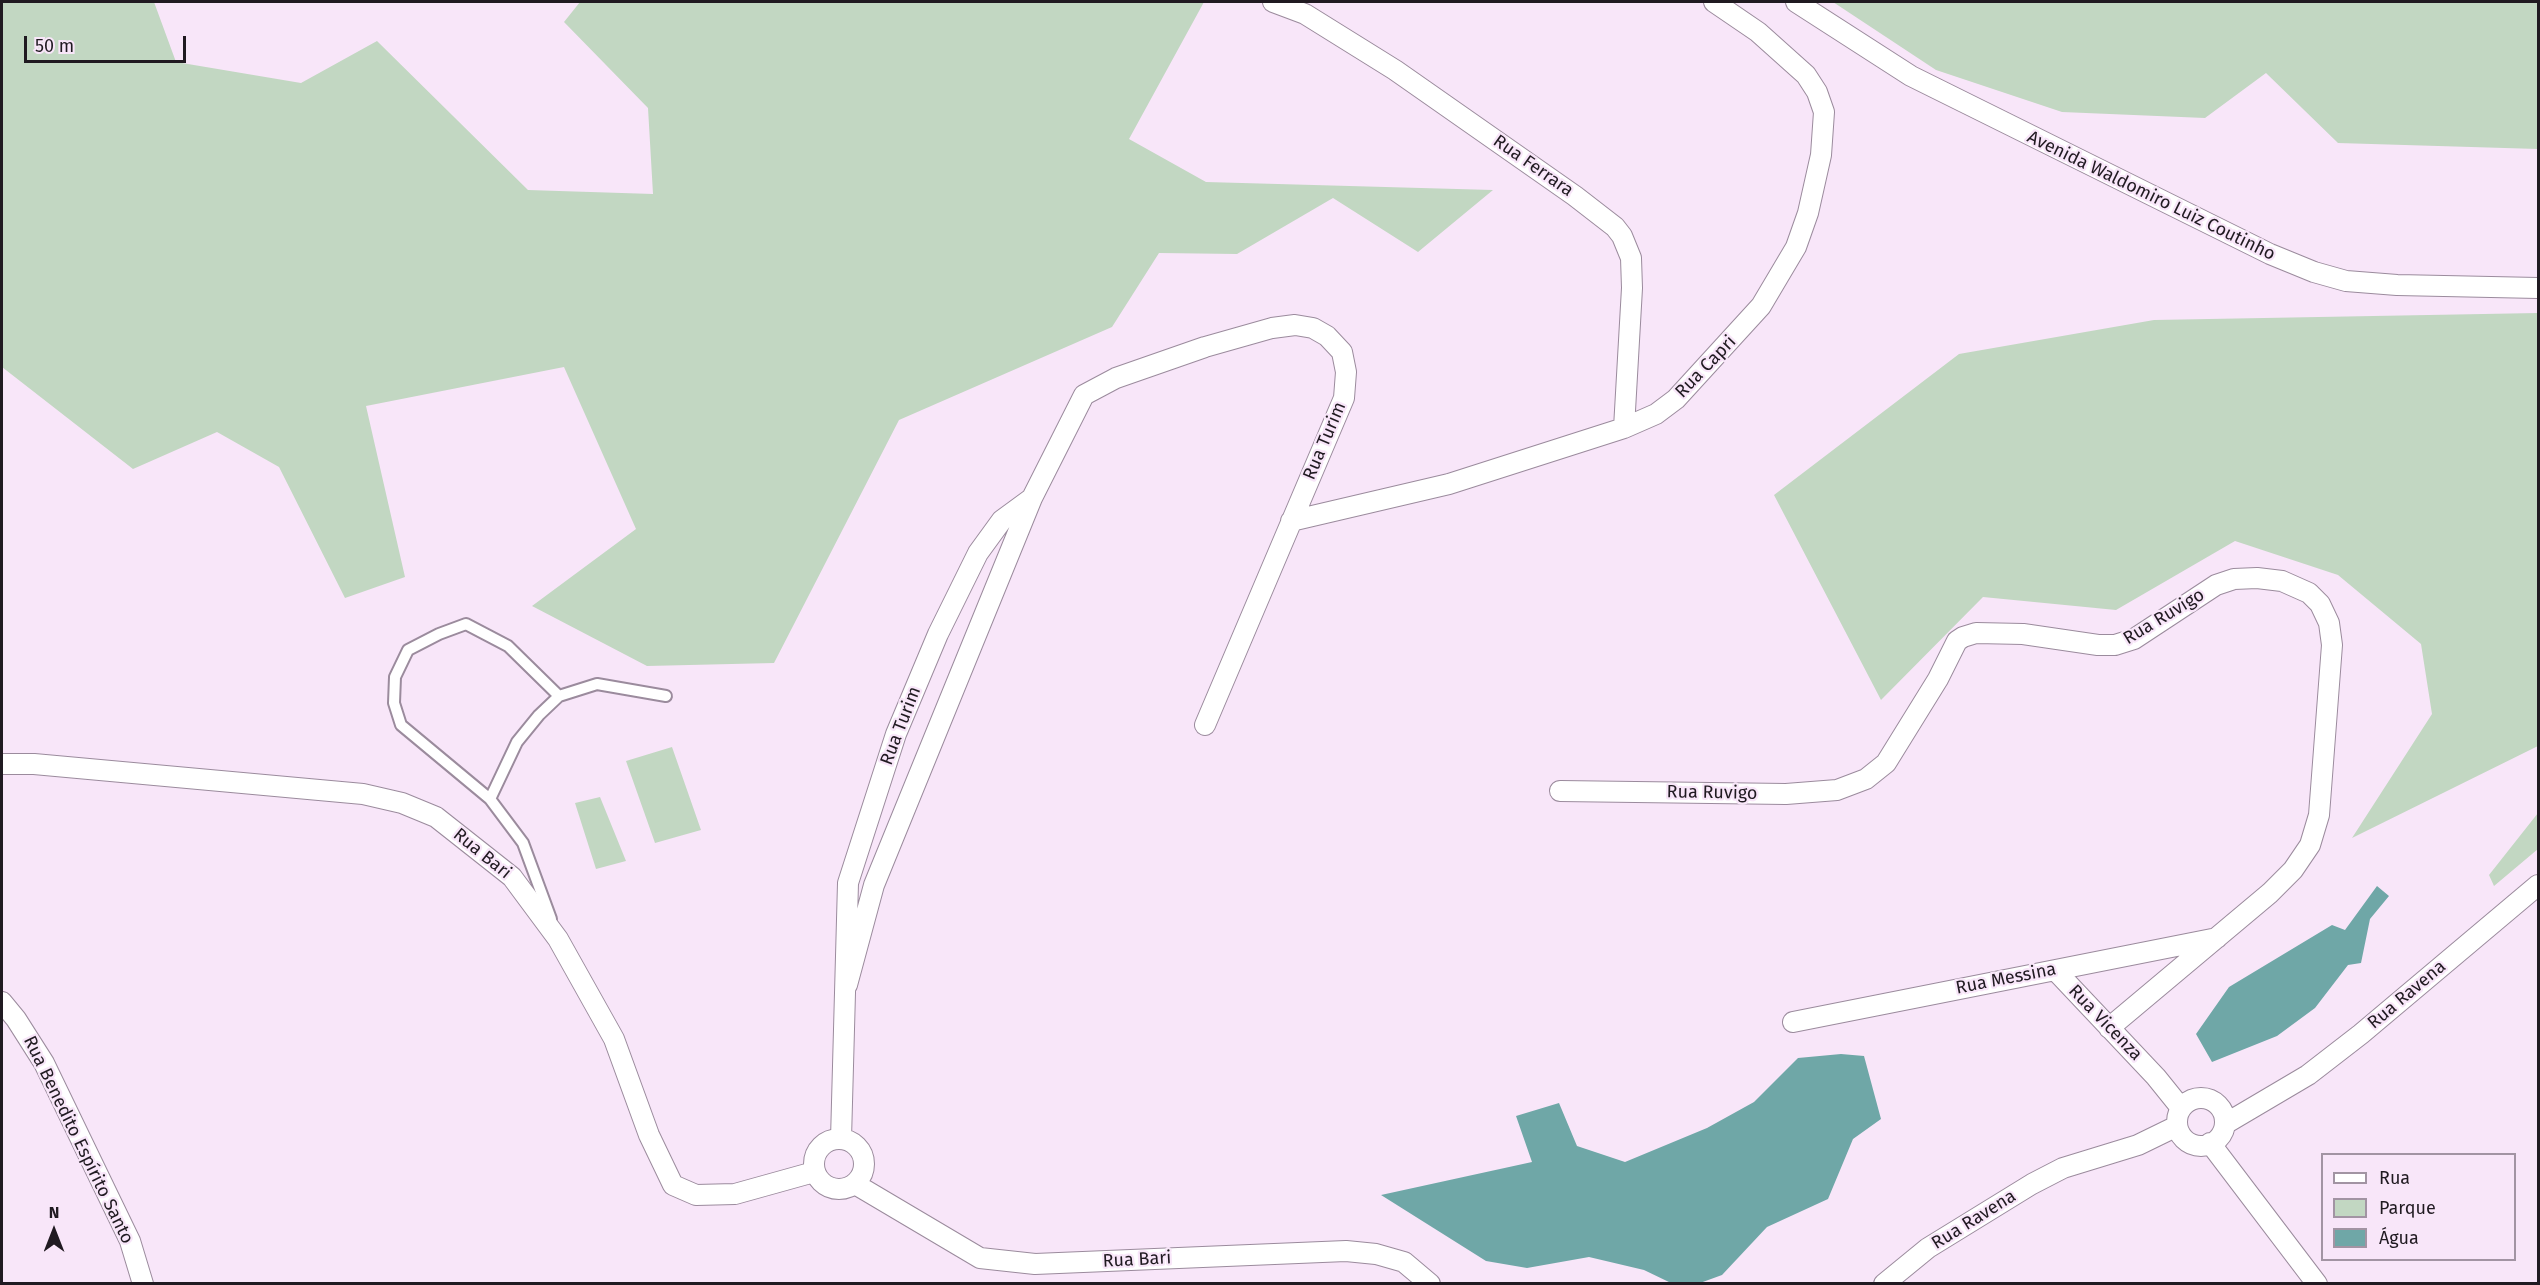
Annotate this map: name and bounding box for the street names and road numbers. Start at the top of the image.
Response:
street label: Avenida Waldomiro Luiz Coutinho [2023,126,2279,266]
street label: Rua Ferrara [1489,130,1577,202]
street label: Rua Capri [1671,331,1741,403]
street label: Rua Turim [1299,399,1351,483]
street label: Rua Ruvigo [2120,584,2208,650]
street label: Rua Turim [876,684,926,768]
street label: Rua Ruvigo [1666,781,1758,805]
street label: Rua Bari [449,824,515,884]
street label: Rua Ravena [2364,956,2450,1034]
street label: Rua Messina [1954,959,2058,999]
street label: Rua Vicenza [2064,981,2146,1065]
street label: Rua Benedito Espírito Santo [18,1033,138,1247]
street label: Rua Ravena [1928,1186,2020,1254]
street label: Rua Bari [1102,1247,1172,1273]

